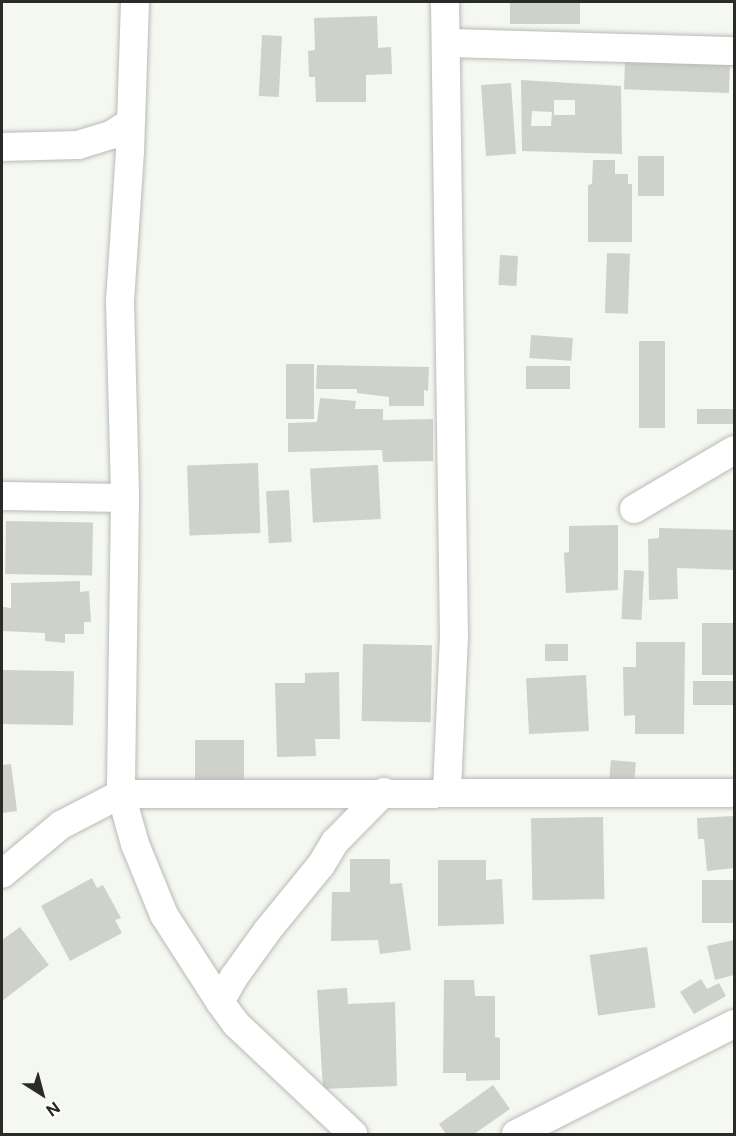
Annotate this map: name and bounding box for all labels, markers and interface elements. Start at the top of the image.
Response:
north arrow [12,1064,72,1124]
text: N [42,1098,64,1120]

